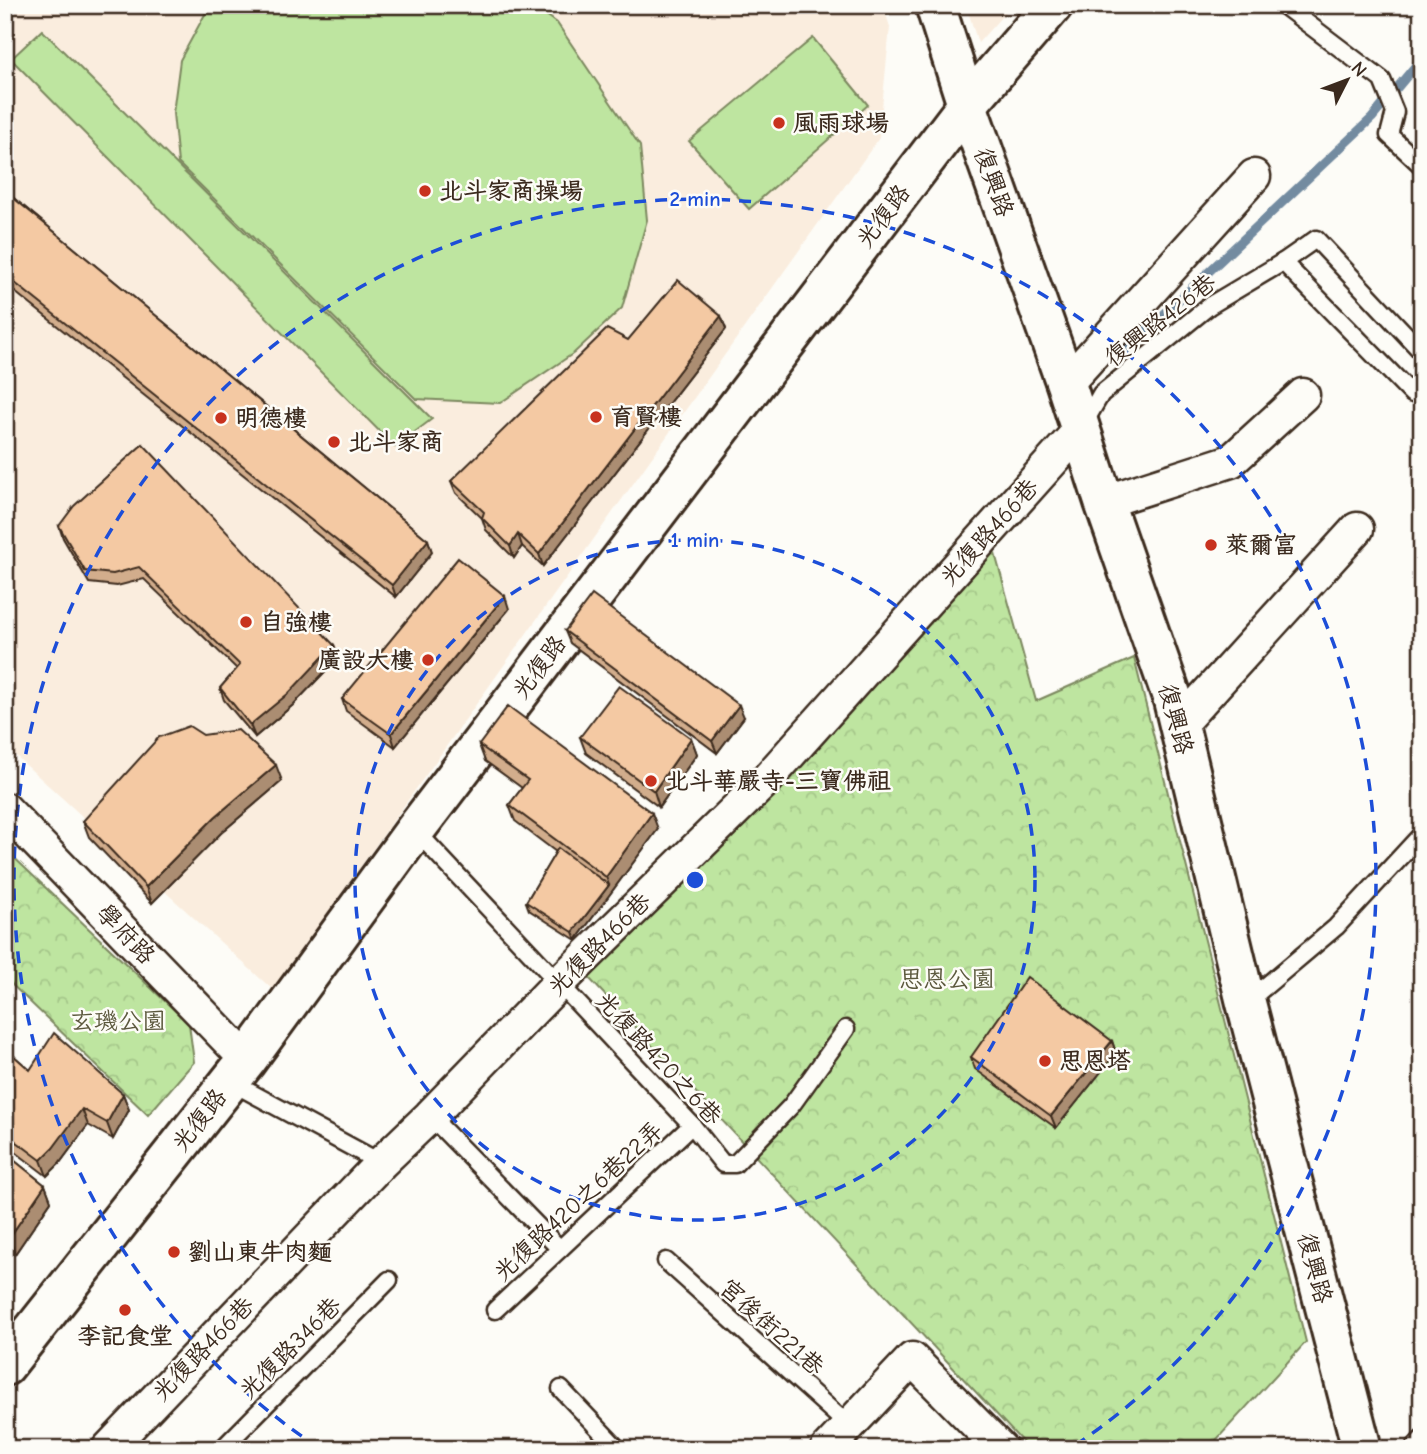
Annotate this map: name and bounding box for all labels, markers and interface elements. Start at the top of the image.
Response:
north arrow [1312,46,1382,116]
text: N [1347,57,1371,81]
place label: 風雨球場 [793,109,889,137]
marker: 風雨球場 [771,115,787,131]
street label: 復興路 [969,143,1019,221]
place label: 北斗家商操場 [439,177,583,205]
street label: 光復路 [850,179,916,253]
marker: 北斗家商操場 [417,183,433,199]
text: 2 min [669,187,721,211]
street label: 復興路426巷 [1099,268,1221,372]
place label: 育賢樓 [610,403,682,431]
place label: 明德樓 [235,404,307,432]
marker: 育賢樓 [588,409,604,425]
marker: 明德樓 [213,410,229,426]
place label: 北斗家商 [348,428,444,456]
marker: 北斗家商 [326,434,342,450]
street label: 光復路466巷 [934,473,1044,591]
text: 1 min [671,528,719,552]
place label: 萊爾富 [1225,531,1297,559]
marker: 萊爾富 [1203,537,1219,553]
place label: 自強樓 [260,608,332,636]
marker: 自強樓 [238,614,254,630]
street label: 光復路 [506,630,572,704]
place label: 廣設大樓 [318,646,414,674]
marker: 廣設大樓 [420,652,436,668]
street label: 復興路 [1153,681,1199,757]
place label: 北斗華嚴寺-三寶佛祖 [665,767,892,795]
marker: 北斗華嚴寺-三寶佛祖 [643,773,659,789]
centre of rings [683,868,707,892]
street label: 光復路466巷 [542,887,656,1001]
street label: 學府路 [91,898,161,970]
park label: 思恩公園 [899,965,995,993]
street label: 光復路420之6巷 [590,986,728,1130]
park label: 玄璣公園 [70,1007,166,1035]
place label: 思恩塔 [1059,1047,1131,1075]
marker: 思恩塔 [1037,1053,1053,1069]
street label: 光復路 [166,1083,232,1157]
street label: 光復路420之6巷22弄 [488,1115,668,1287]
street label: 復興路 [1292,1230,1338,1306]
place label: 劉山東牛肉麵 [188,1238,332,1266]
marker: 劉山東牛肉麵 [166,1244,182,1260]
street label: 宮後街221巷 [714,1273,830,1381]
street label: 光復路466巷 [147,1291,259,1407]
street label: 光復路346巷 [233,1291,347,1405]
marker: 李記食堂 [117,1302,133,1318]
place label: 李記食堂 [77,1322,173,1350]

